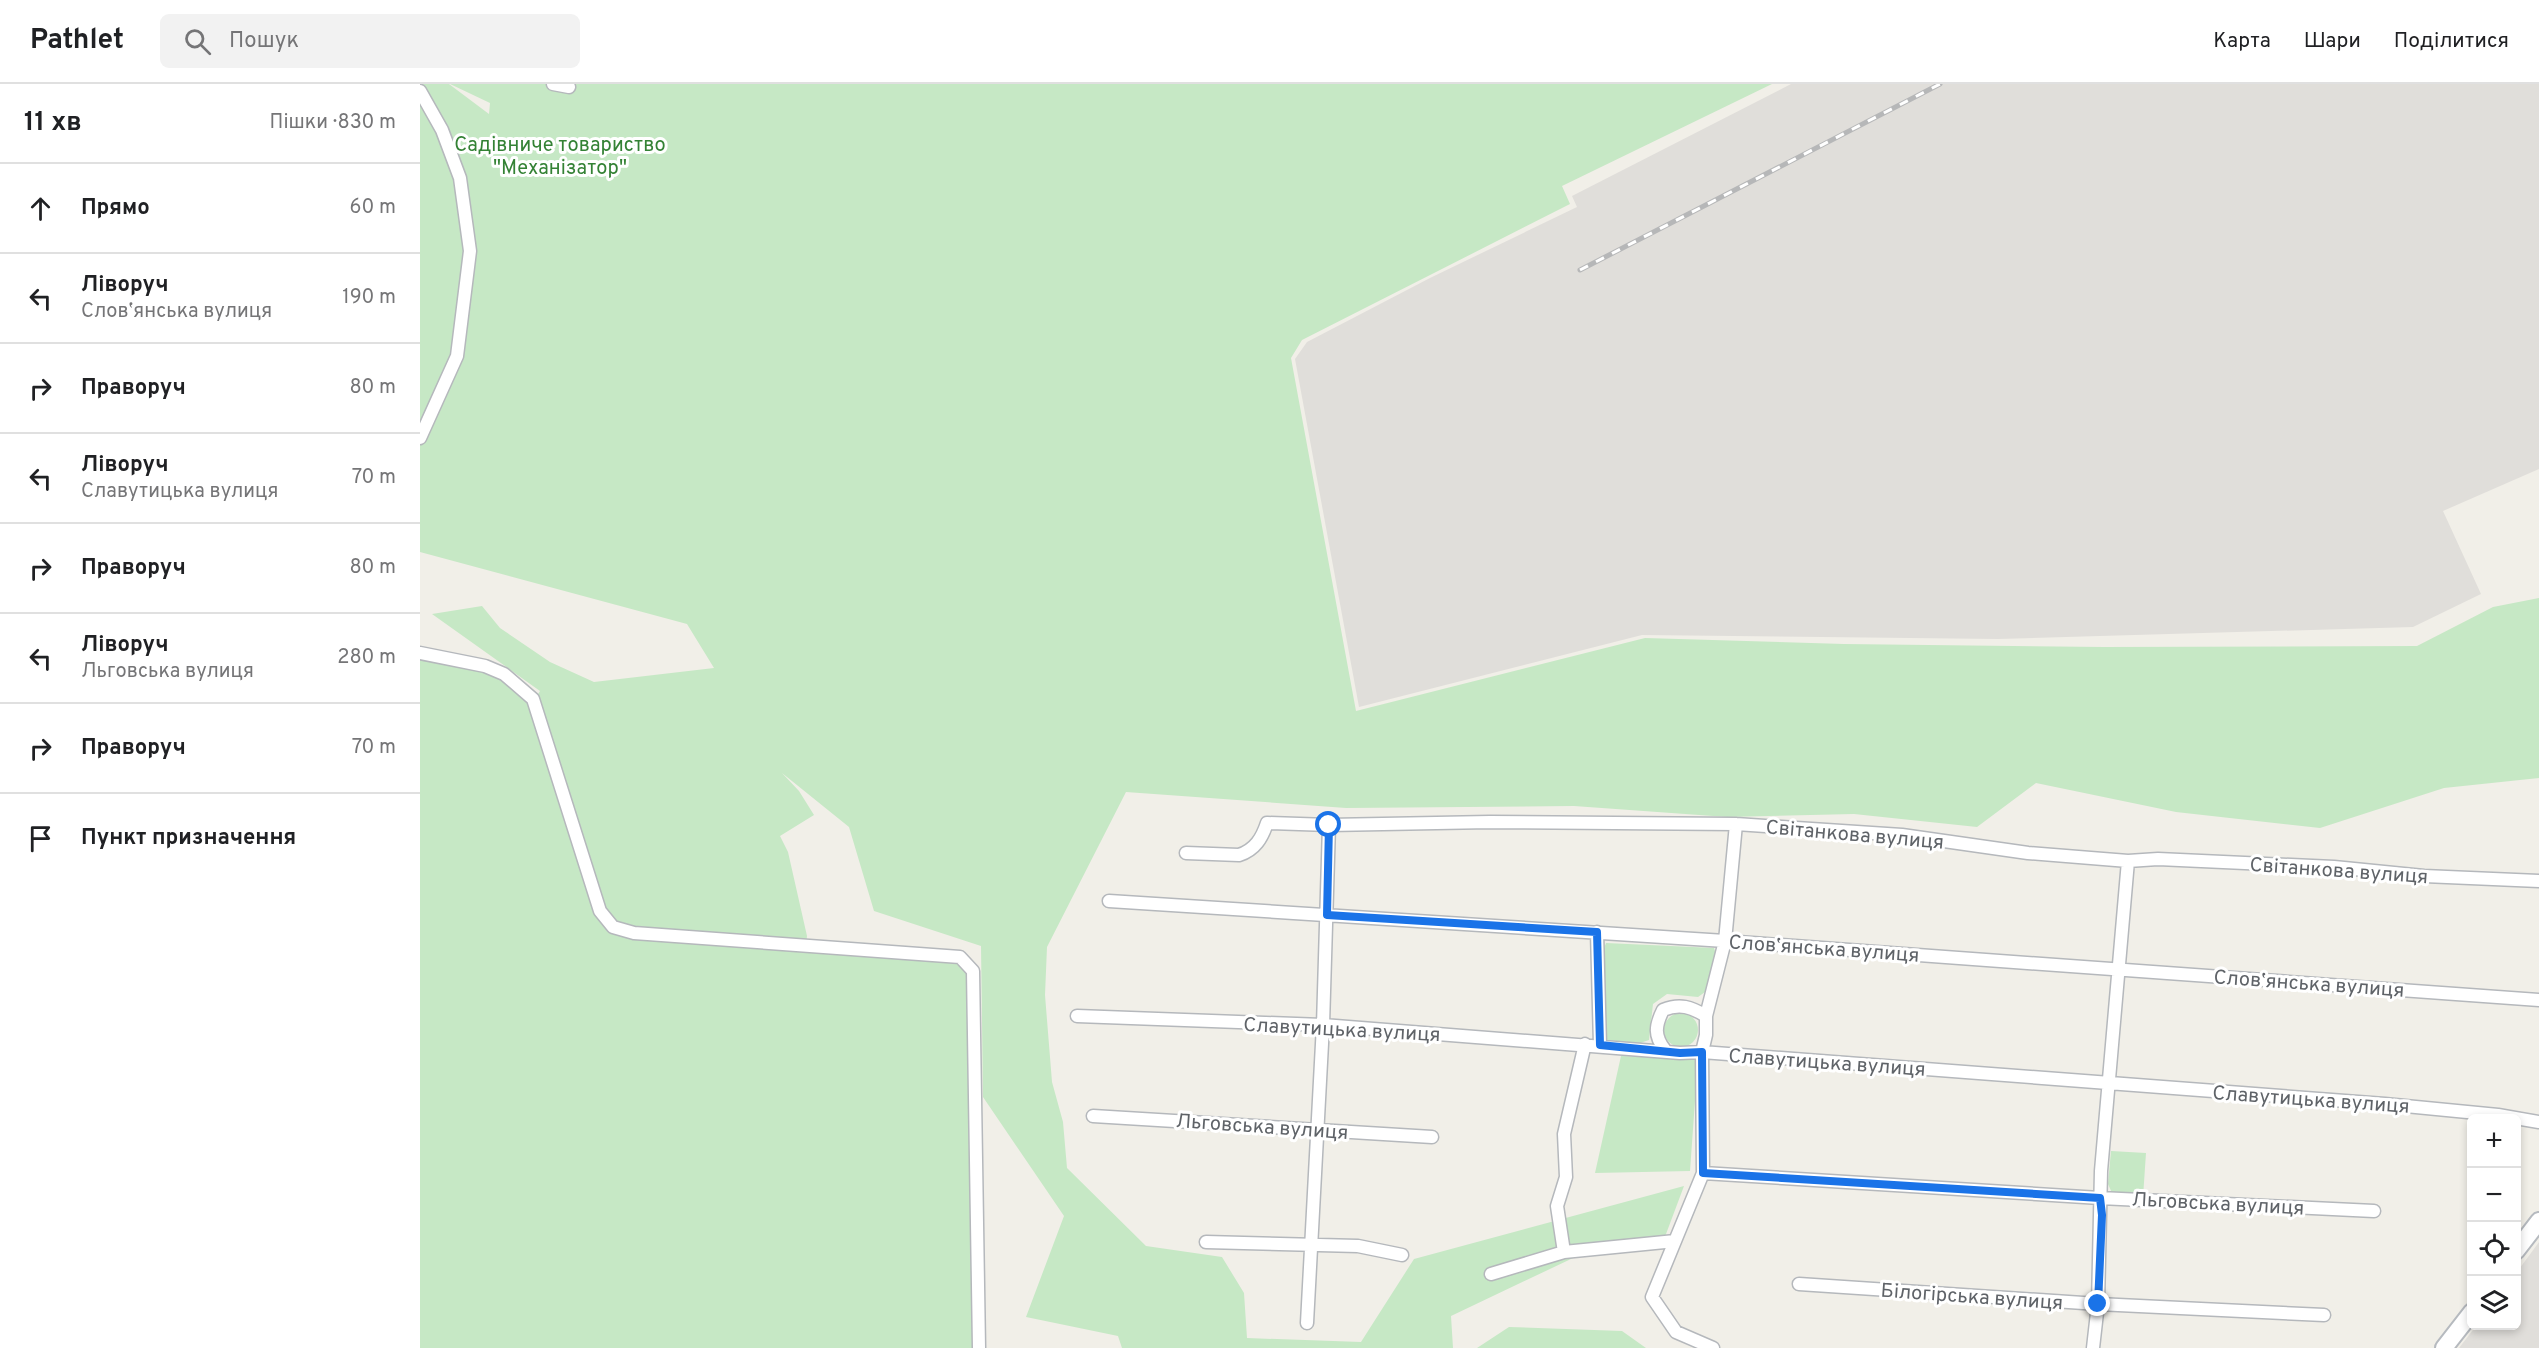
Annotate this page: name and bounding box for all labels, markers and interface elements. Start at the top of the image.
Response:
search box [160,14,580,68]
text: Pathlet [30,23,124,59]
icon: search [181,25,214,58]
text: Пошук [229,28,299,55]
text: Карта [2213,28,2271,55]
text: Шари [2304,28,2361,55]
text: Поділитися [2394,28,2509,55]
text: 11 хв [24,107,82,140]
text: Пішки · 830 m [270,110,396,136]
park label: Садівниче товариство "Механізатор" [454,133,666,182]
icon: ahead [24,192,57,225]
text: Прямо [81,195,150,222]
text: 60 m [350,195,396,221]
text: Ліворуч [81,272,169,299]
icon: left [24,282,57,315]
text: 190 m [342,285,396,311]
text: Словʼянська вулиця [81,299,272,325]
icon: right [24,372,57,405]
text: Праворуч [81,375,186,402]
text: 80 m [350,375,396,401]
text: Ліворуч [81,452,169,479]
icon: left [24,462,57,495]
text: 70 m [352,465,396,491]
text: Славутицька вулиця [81,479,278,505]
icon: right [24,552,57,585]
text: Праворуч [81,555,186,582]
text: 80 m [350,555,396,581]
text: Ліворуч [81,632,169,659]
icon: left [24,642,57,675]
text: 280 m [337,645,396,671]
text: Льговська вулиця [81,659,254,685]
icon: right [24,732,57,765]
text: Праворуч [81,735,186,762]
text: 70 m [352,735,396,761]
route start [1315,811,1341,837]
street label: Світанкова вулиця [1765,815,1945,857]
icon: arrive [24,822,57,855]
text: Пункт призначення [81,825,296,852]
street label: Світанкова вулиця [2249,853,2429,891]
street label: Словʼянська вулиця [1728,930,1920,970]
street label: Словʼянська вулиця [2213,965,2405,1005]
street label: Славутицька вулиця [1243,1013,1441,1049]
street label: Славутицька вулиця [1727,1044,1926,1084]
street label: Славутицька вулиця [2211,1081,2410,1121]
street label: Льговська вулиця [1175,1109,1349,1147]
map controls [2467,1114,2521,1330]
button: + [2467,1114,2521,1168]
button: − [2467,1168,2521,1222]
street label: Льговська вулиця [2131,1187,2305,1223]
button: locate [2467,1222,2521,1276]
button: layers [2467,1276,2521,1330]
street label: Білогірська вулиця [1880,1279,2064,1317]
route end [2084,1290,2110,1316]

